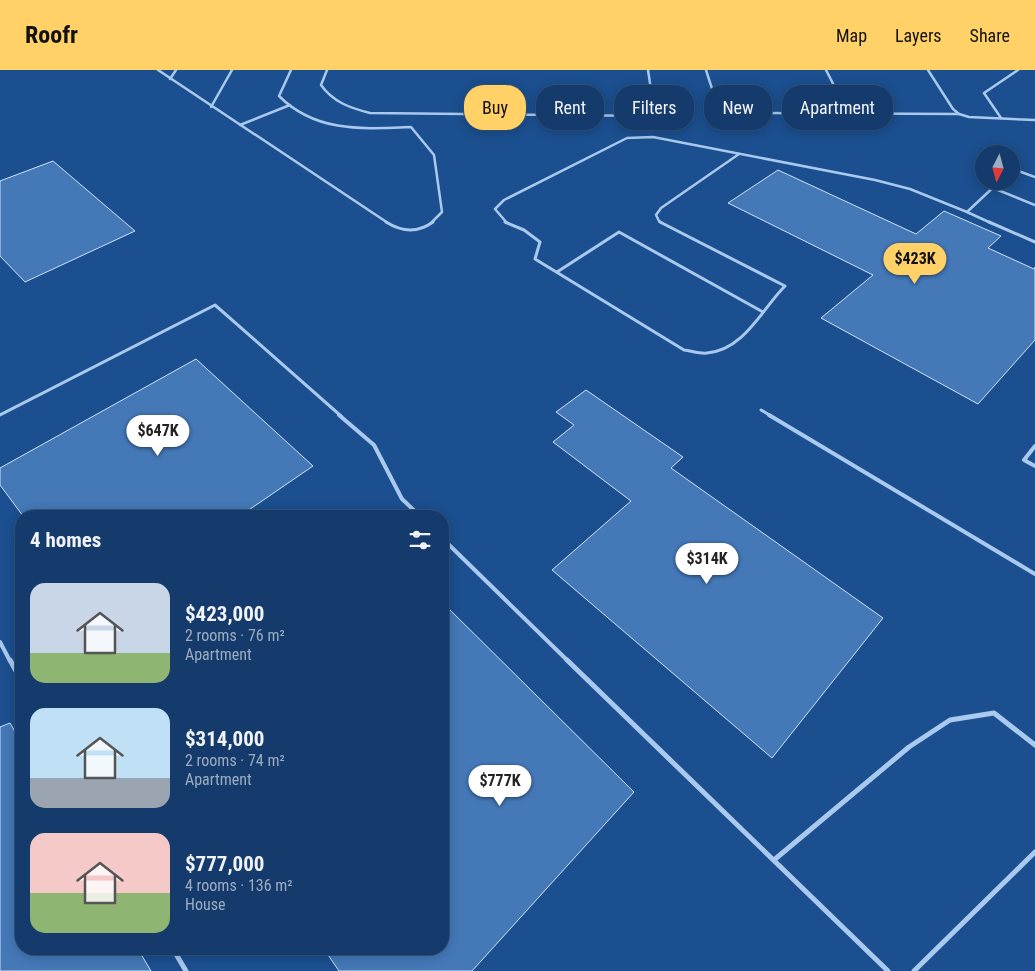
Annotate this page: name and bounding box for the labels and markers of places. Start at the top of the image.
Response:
pin: $423K [880,242,950,285]
pin: $647K [123,414,193,457]
pin: $314K [672,542,742,585]
pin: $777K [465,764,535,807]

